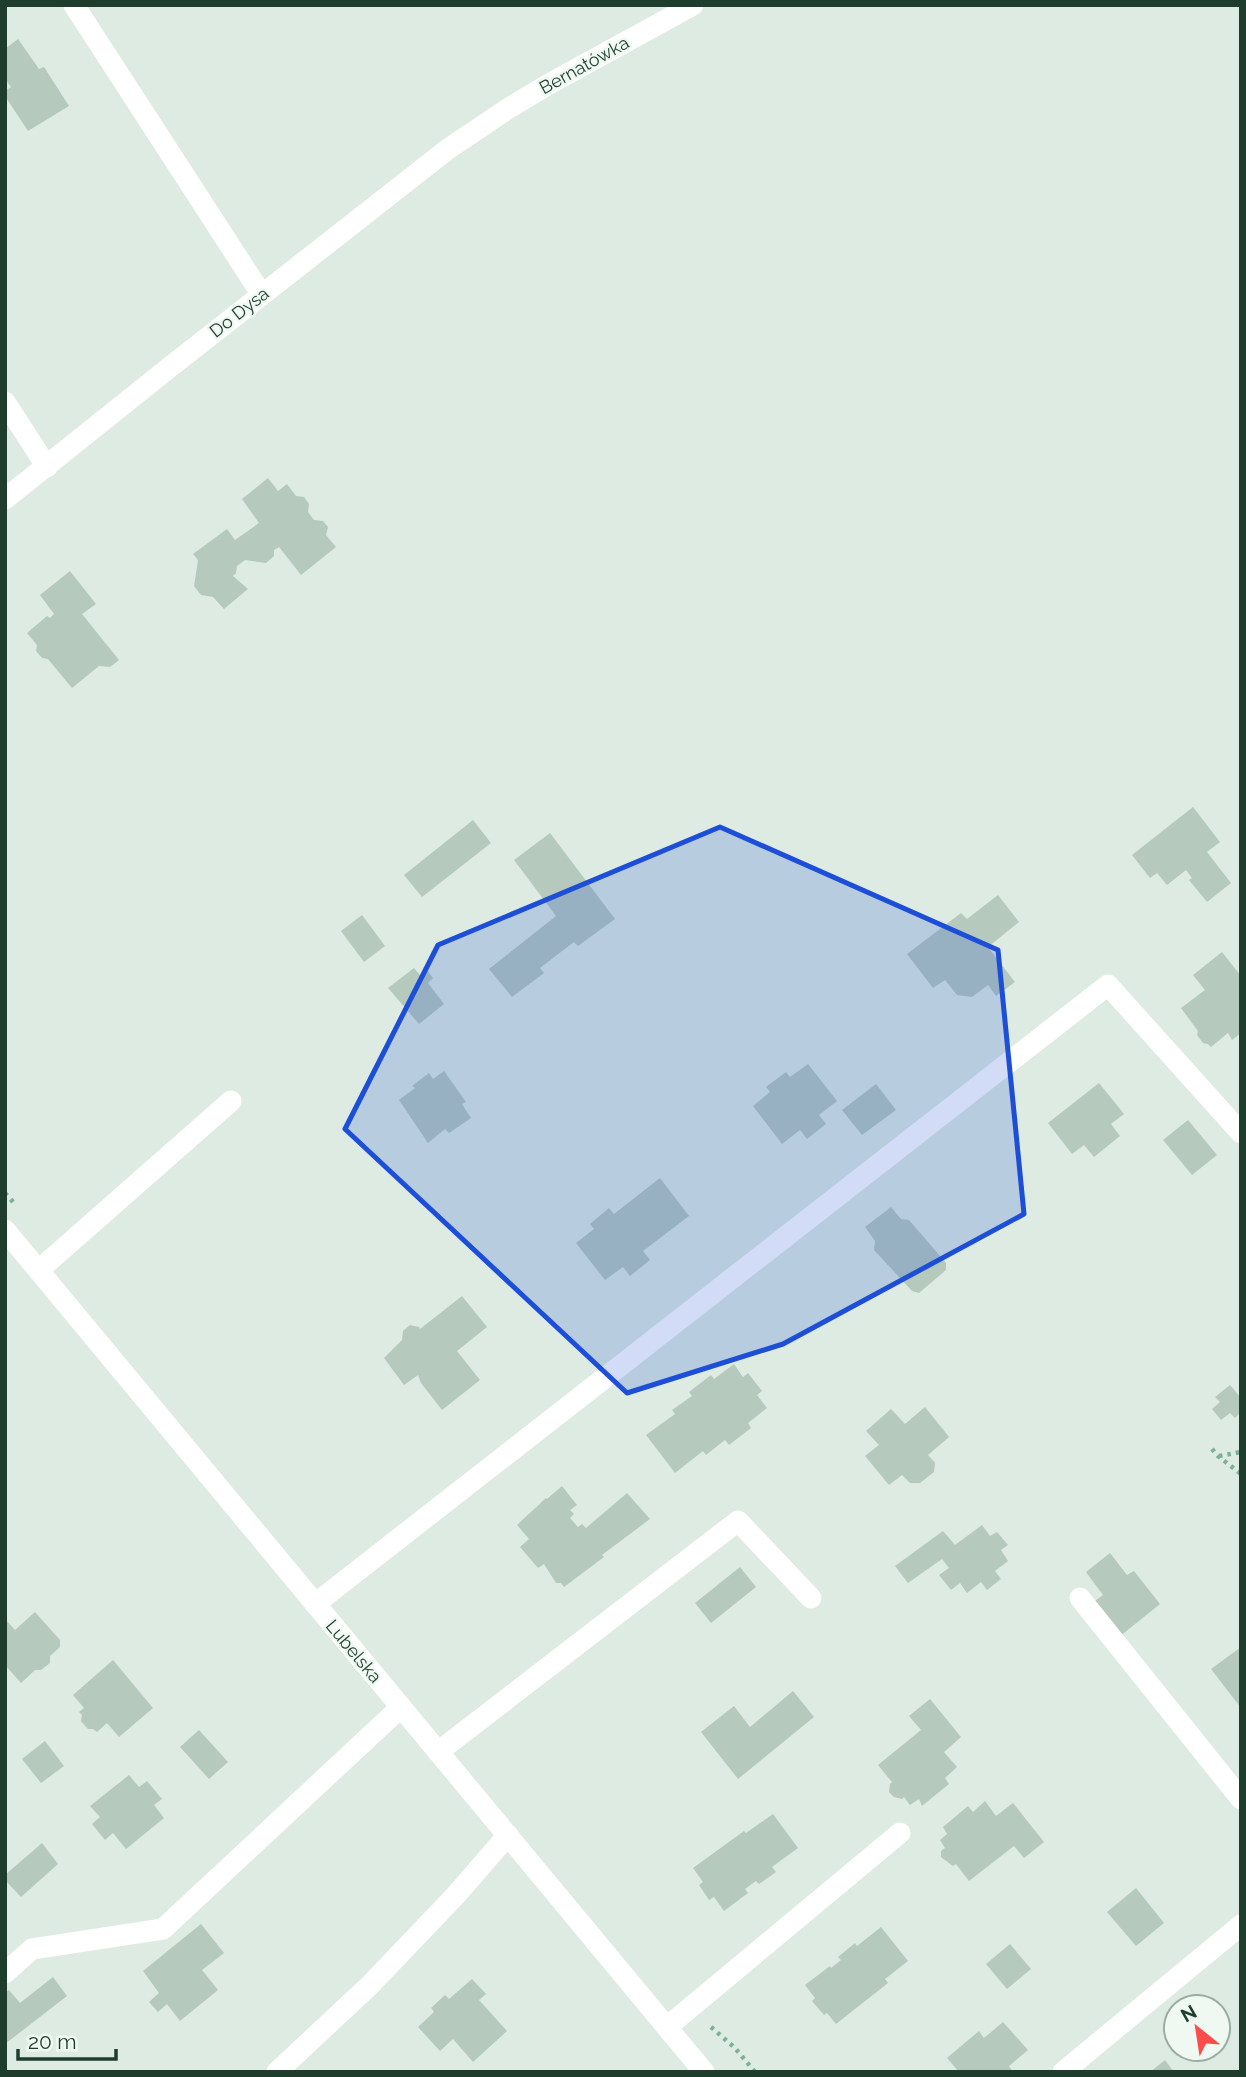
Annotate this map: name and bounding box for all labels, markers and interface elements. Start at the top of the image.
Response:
street label: Bernatówka [535,32,633,98]
street label: Do Dysa [205,282,273,342]
street label: Lubelska [322,1615,386,1687]
north arrow [1162,1993,1232,2063]
text: N [1177,2000,1200,2026]
scale bar [18,2018,116,2062]
text: 20 m [28,2029,76,2054]

